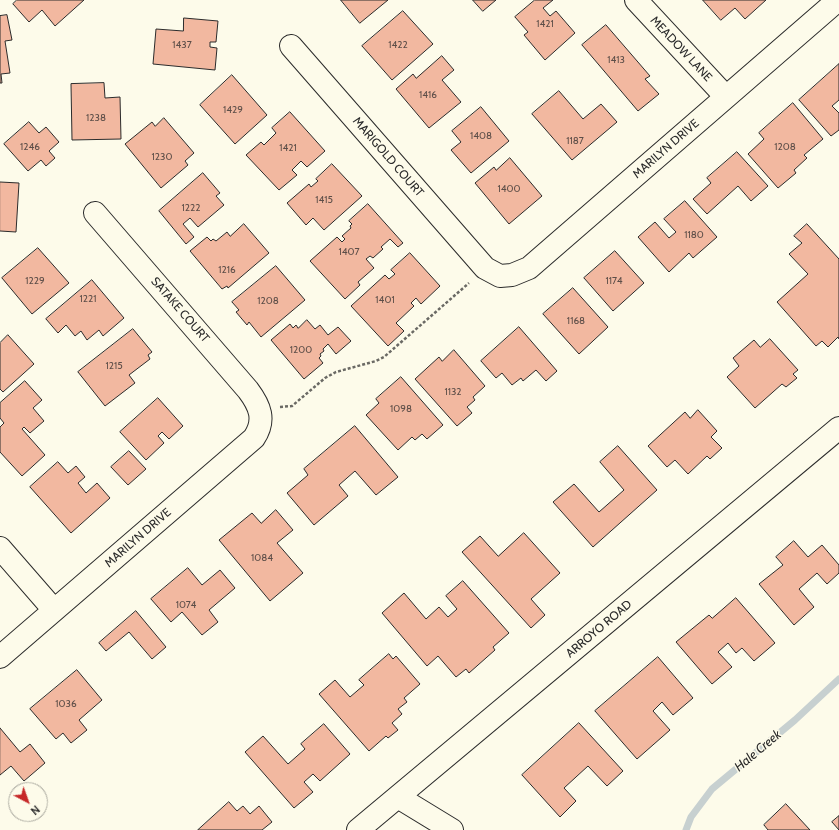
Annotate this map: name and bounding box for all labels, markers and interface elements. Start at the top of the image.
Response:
street label: MEADOW LANE [647,13,715,85]
house number: 1421 [536,18,554,30]
house number: 1437 [172,39,192,51]
house number: 1422 [388,39,408,51]
house number: 1413 [607,54,625,66]
house number: 1416 [419,89,437,101]
house number: 1429 [223,104,243,116]
house number: 1238 [86,112,106,124]
street label: MARIGOLD COURT [350,114,426,200]
street label: MARILYN DRIVE [630,116,702,182]
house number: 1408 [470,130,492,142]
house number: 1187 [566,135,584,147]
house number: 1246 [20,141,40,153]
house number: 1208 [774,141,796,153]
house number: 1421 [279,142,297,154]
house number: 1230 [152,151,172,163]
house number: 1400 [498,183,520,195]
house number: 1415 [315,194,333,206]
house number: 1222 [182,202,200,214]
house number: 1180 [684,229,704,241]
house number: 1407 [339,246,359,258]
house number: 1216 [218,264,236,276]
street label: SATAKE COURT [148,274,212,346]
house number: 1229 [25,275,45,287]
house number: 1174 [606,275,622,287]
house number: 1221 [80,293,96,305]
house number: 1401 [375,294,395,306]
house number: 1208 [257,295,279,307]
house number: 1168 [567,315,585,327]
house number: 1200 [290,344,312,356]
house number: 1215 [105,360,123,372]
house number: 1132 [444,386,462,398]
house number: 1098 [390,403,412,415]
street label: MARILYN DRIVE [102,505,174,571]
house number: 1084 [251,552,273,564]
street label: ARROYO ROAD [563,597,635,661]
house number: 1074 [176,599,196,611]
house number: 1036 [55,698,77,710]
water label: Hale Creek [732,727,784,775]
north arrow [8,782,48,822]
text: N [28,802,43,818]

